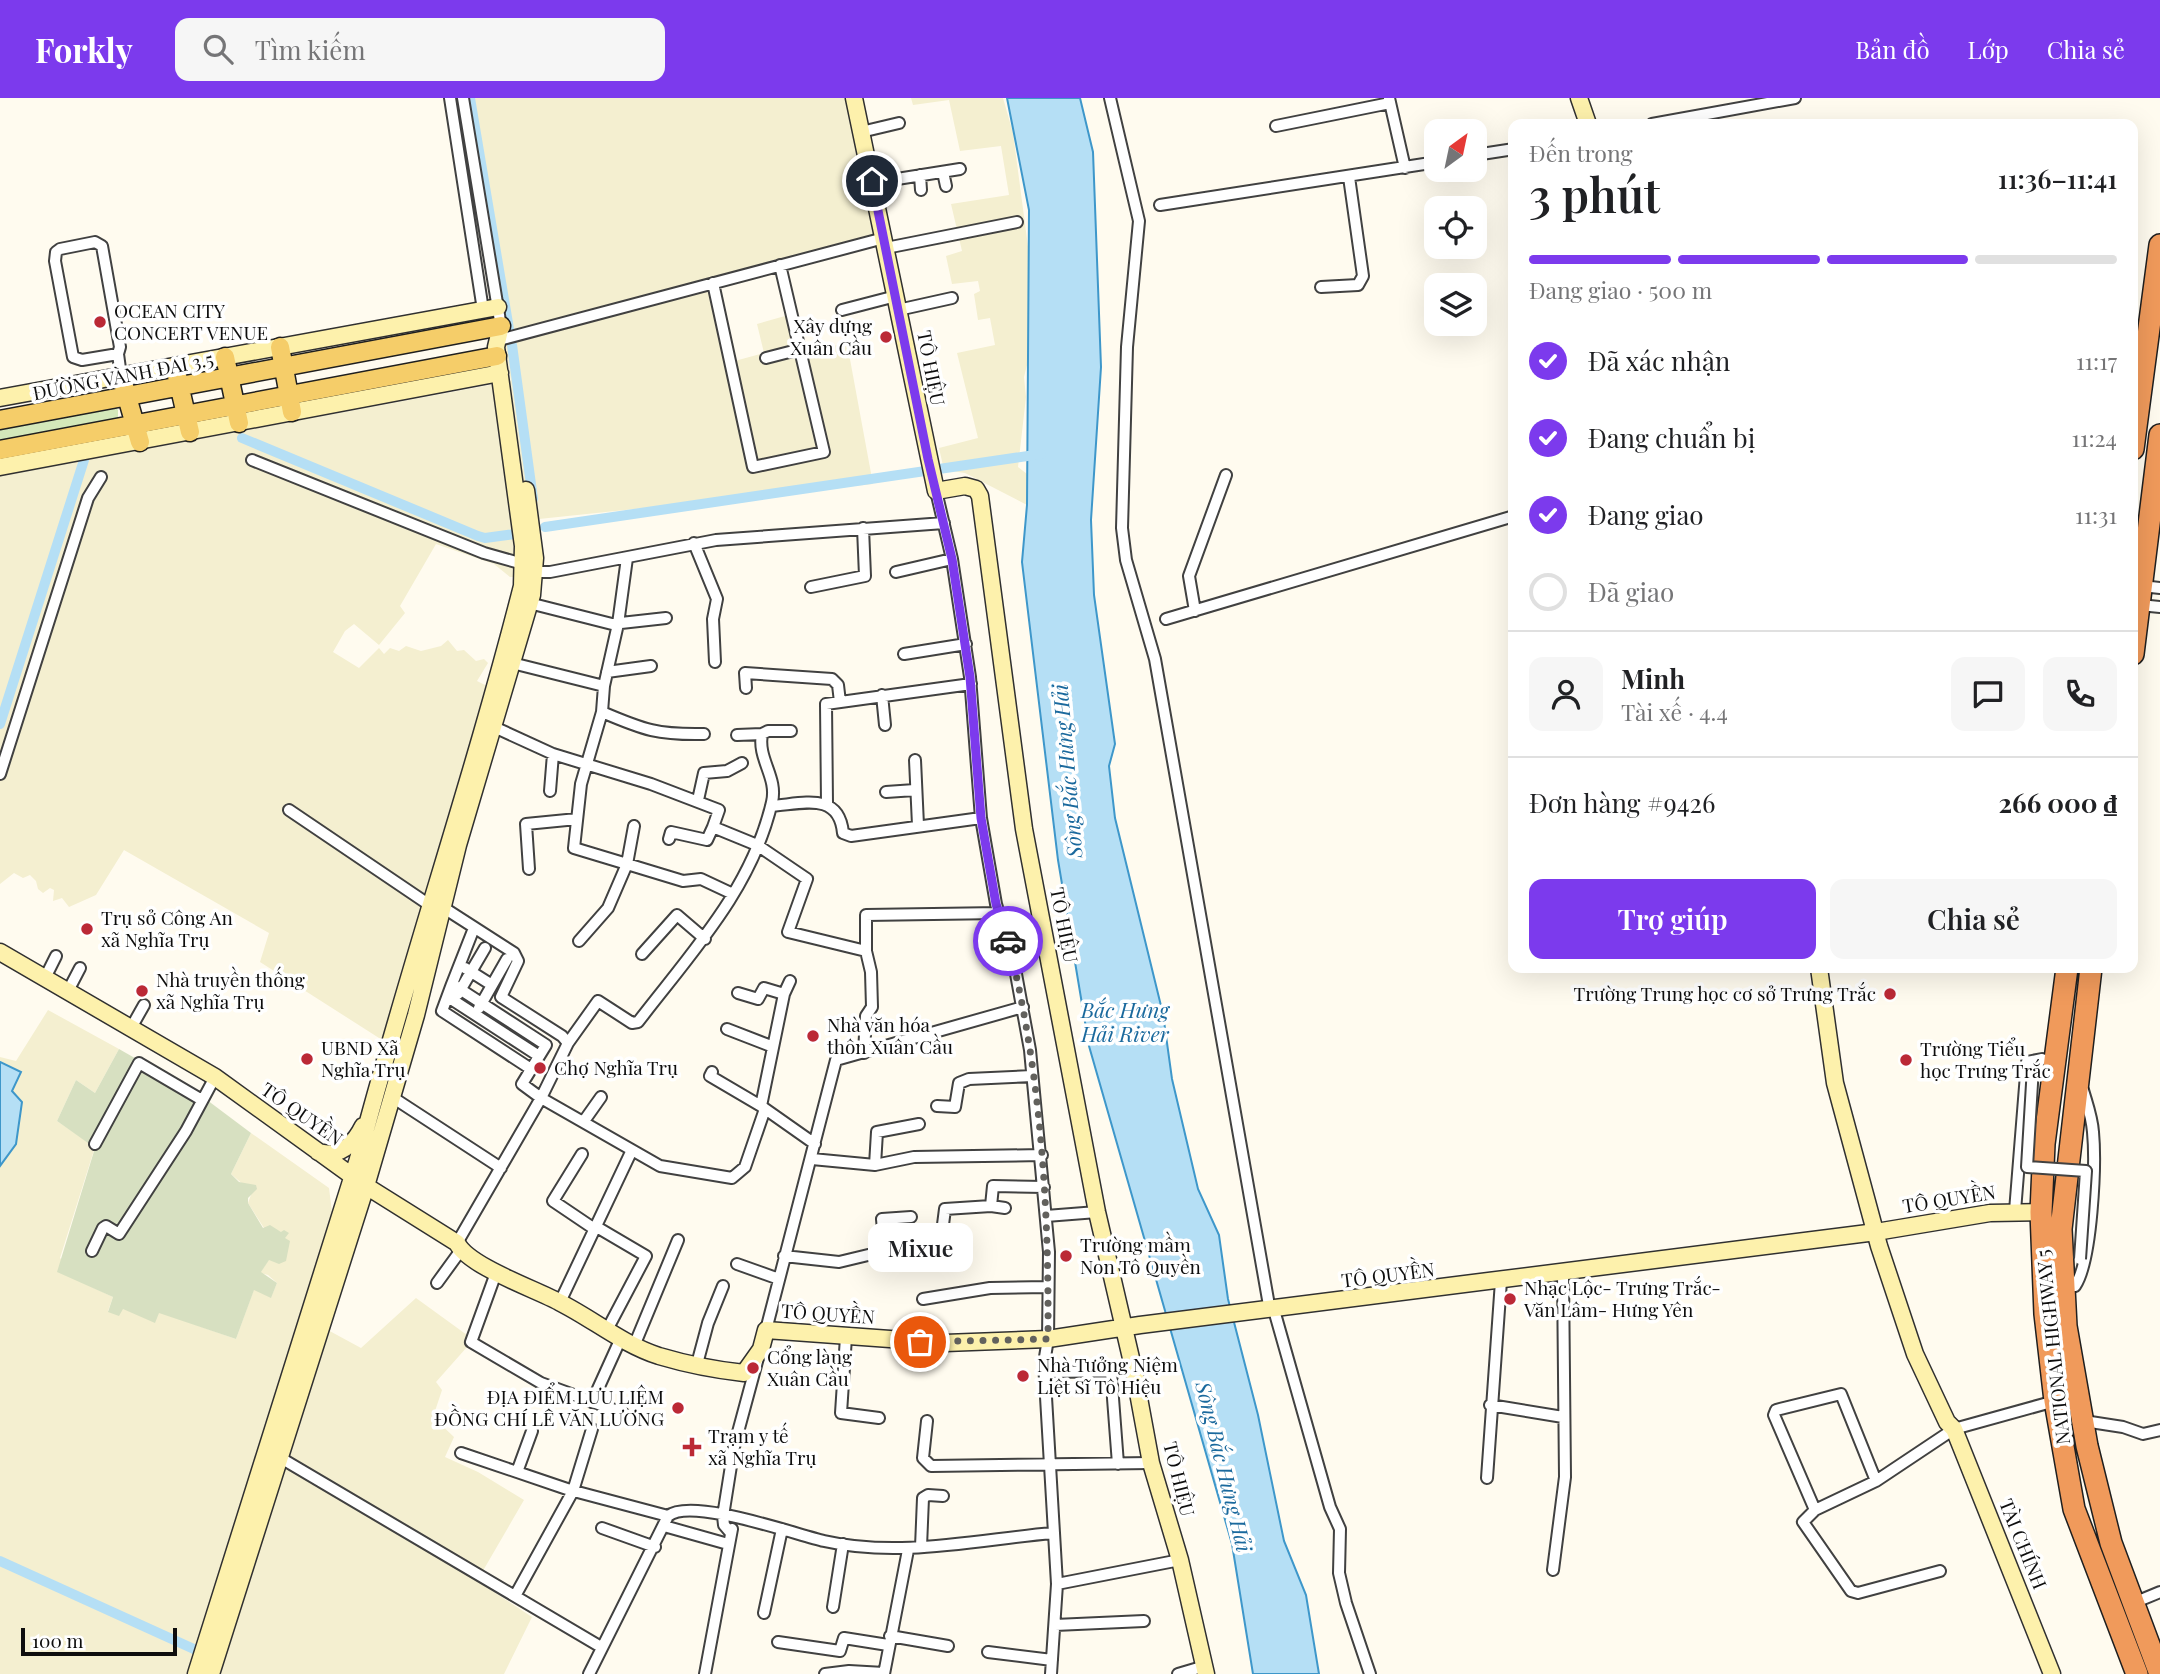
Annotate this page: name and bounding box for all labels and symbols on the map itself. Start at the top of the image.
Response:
north arrow [1424,119,1488,182]
pin [842,151,902,211]
place label: OCEAN CITY CONCERT VENUE [114,297,268,345]
place label: Xây dựng Xuân Cầu [790,312,872,360]
marker: OCEAN CITY CONCERT VENUE [92,314,108,330]
street label: TÔ HIỆU [912,328,952,408]
marker: Xây dựng Xuân Cầu [878,329,894,345]
street label: ĐƯỜNG VÀNH ĐAI 3.5 [30,345,215,405]
water label: Sông Bắc Hưng Hải [1044,682,1088,860]
street label: TÔ HIỆU [1045,885,1085,965]
place label: Trụ sở Công An xã Nghĩa Trụ [101,904,233,952]
courier [973,906,1043,976]
marker: Trụ sở Công An xã Nghĩa Trụ [79,921,95,937]
place label: Nhà truyền thống xã Nghĩa Trụ [156,966,305,1014]
place label: Trường Trung học cơ sở Trưng Trắc [1573,980,1876,1006]
marker: Nhà truyền thống xã Nghĩa Trụ [134,983,150,999]
marker: Trường Trung học cơ sở Trưng Trắc [1882,986,1898,1002]
water label: Bắc Hưng Hải River [1080,995,1170,1047]
place label: Nhà văn hóa thôn Xuân Cầu [827,1011,953,1059]
marker: Nhà văn hóa thôn Xuân Cầu [805,1028,821,1044]
place label: UBND Xã Nghĩa Trụ [321,1034,406,1082]
place label: Trường Tiểu học Trưng Trắc [1920,1035,2051,1083]
marker: UBND Xã Nghĩa Trụ [299,1051,315,1067]
marker: Trường Tiểu học Trưng Trắc [1898,1052,1914,1068]
place label: Chợ Nghĩa Trụ [554,1054,678,1080]
marker: Chợ Nghĩa Trụ [532,1060,548,1076]
street label: TÔ QUYỀN [257,1074,350,1151]
street label: TÔ QUYỀN [1900,1176,1997,1218]
callout: Mixue [867,1223,972,1272]
place label: Trường mầm Non Tô Quyền [1080,1231,1202,1279]
marker: Trường mầm Non Tô Quyền [1058,1248,1074,1264]
street label: NATIONAL HIGHWAY 5 [2029,1248,2075,1446]
street label: TÔ QUYỀN [1340,1253,1436,1293]
place label: Nhạc Lộc- Trưng Trắc- Văn Lâm- Hưng Yên [1523,1274,1721,1322]
marker: Nhạc Lộc- Trưng Trắc- Văn Lâm- Hưng Yên [1502,1291,1518,1307]
street label: TÔ QUYỀN [780,1295,876,1329]
pin [890,1312,950,1372]
place label: Cổng làng Xuân Cầu [767,1343,852,1391]
place label: Nhà Tưởng Niệm Liệt Sĩ Tô Hiệu [1037,1351,1178,1399]
marker: Cổng làng Xuân Cầu [745,1360,761,1376]
marker: Nhà Tưởng Niệm Liệt Sĩ Tô Hiệu [1015,1368,1031,1384]
water label: Sông Bắc Hưng Hải [1190,1377,1260,1555]
place label: ĐỊA ĐIỂM LƯU LIỆM ĐỒNG CHÍ LÊ VĂN LƯƠNG [434,1382,664,1431]
marker: ĐỊA ĐIỂM LƯU LIỆM ĐỒNG CHÍ LÊ VĂN LƯƠNG [670,1400,686,1416]
place label: Trạm y tế xã Nghĩa Trụ [708,1422,816,1470]
marker: Trạm y tế xã Nghĩa Trụ [682,1437,702,1457]
street label: TÔ HIỆU [1158,1439,1202,1519]
street label: TÀI CHÍNH [1994,1495,2054,1593]
scale bar [21,1625,177,1657]

